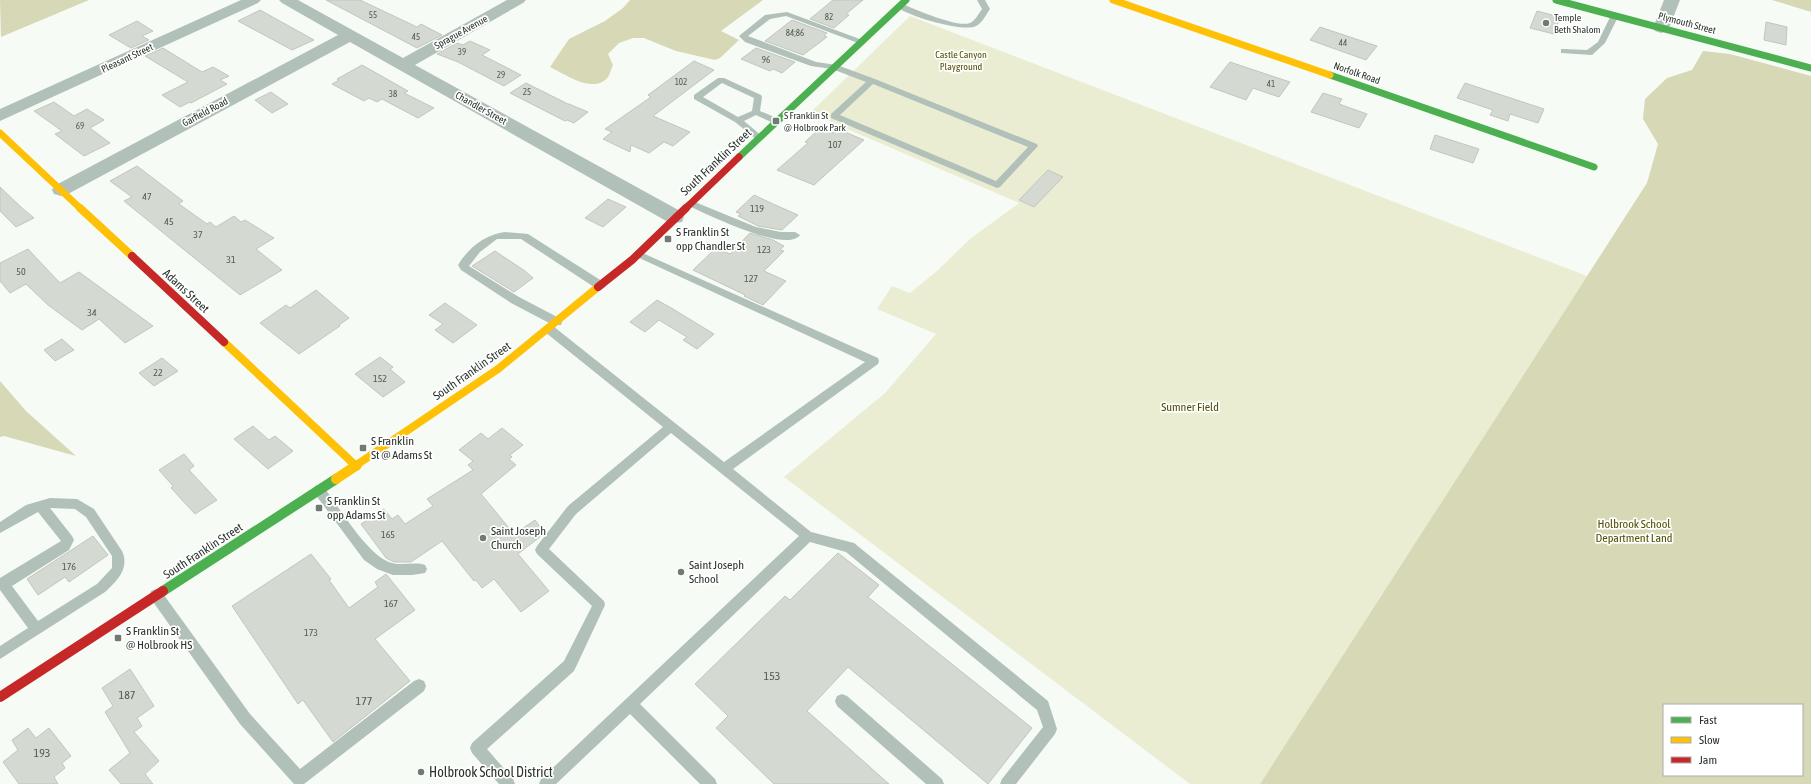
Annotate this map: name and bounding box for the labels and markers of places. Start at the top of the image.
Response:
place label: Temple Beth Shalom [1554,12,1601,35]
marker: Temple Beth Shalom [1541,18,1551,28]
place label: S Franklin St @ Holbrook Park [784,110,846,133]
marker: S Franklin St @ Holbrook Park [771,116,781,126]
place label: S Franklin St opp Chandler St [676,225,746,253]
marker: S Franklin St opp Chandler St [663,234,673,244]
place label: S Franklin St @ Adams St [371,434,433,462]
marker: S Franklin St @ Adams St [358,443,368,453]
place label: S Franklin St opp Adams St [327,494,386,522]
marker: S Franklin St opp Adams St [314,503,324,513]
place label: Saint Joseph Church [491,524,546,552]
marker: Saint Joseph Church [478,533,488,543]
place label: Saint Joseph School [689,558,744,586]
marker: Saint Joseph School [676,567,686,577]
place label: S Franklin St @ Holbrook HS [126,624,192,652]
marker: S Franklin St @ Holbrook HS [113,633,123,643]
place label: Holbrook School District [429,764,553,780]
marker: Holbrook School District [416,767,426,777]

